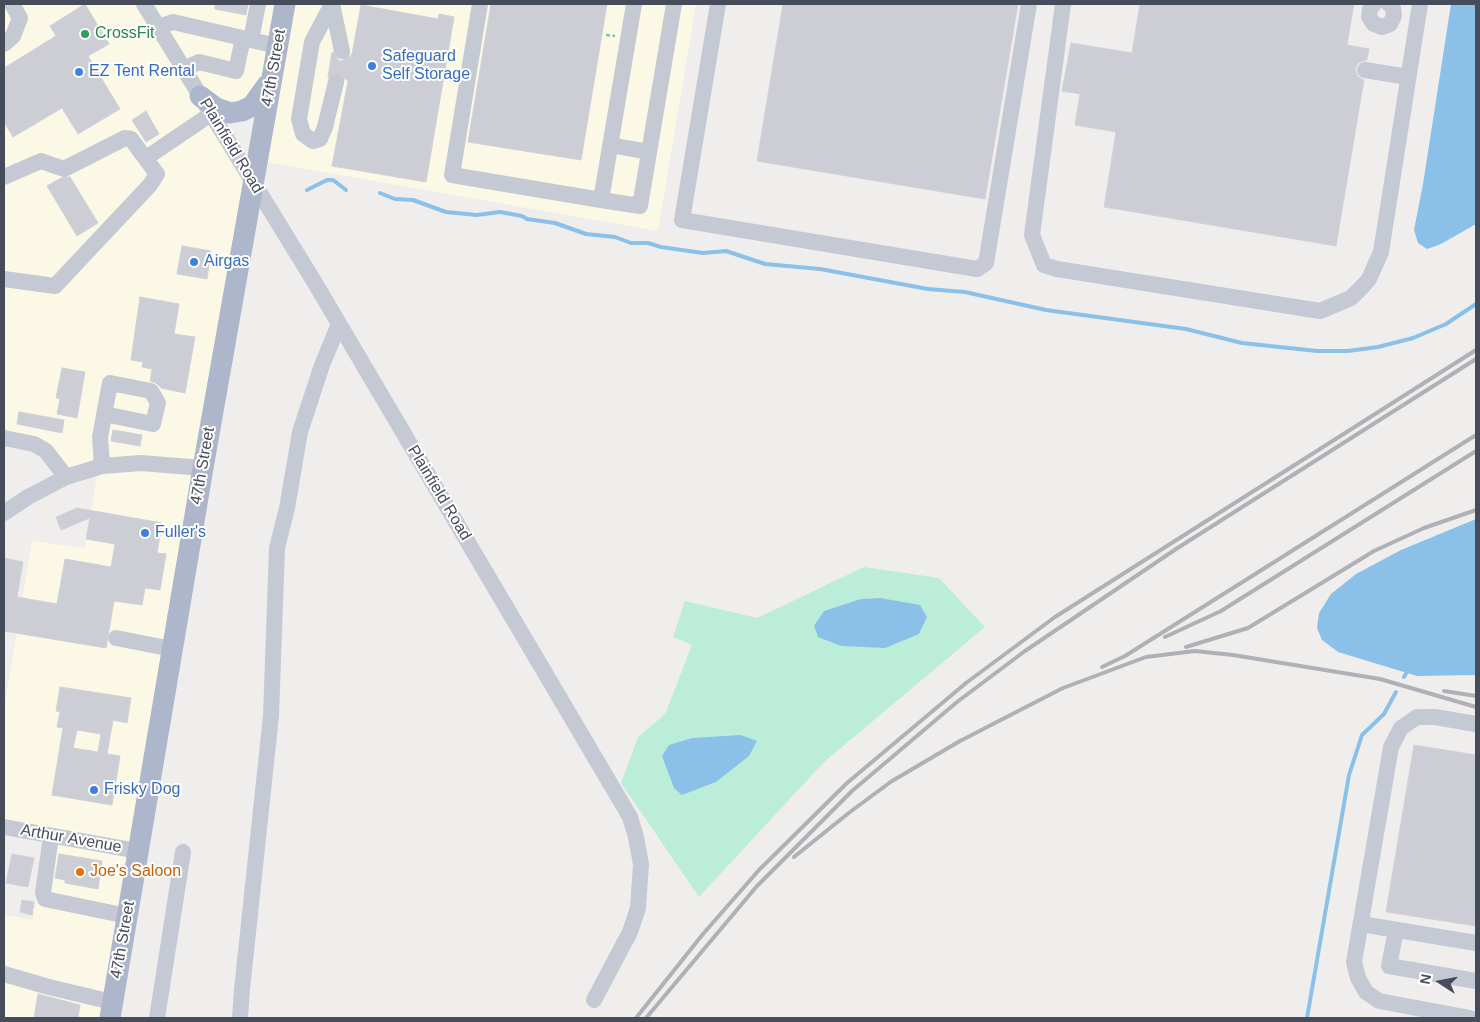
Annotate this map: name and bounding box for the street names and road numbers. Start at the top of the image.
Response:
street label: 47th Street [258,28,290,108]
street label: Plainfield Road [195,95,267,197]
street label: 47th Street [187,426,219,506]
street label: Plainfield Road [403,442,475,544]
street label: Arthur Avenue [19,821,123,857]
street label: 47th Street [107,900,139,980]

